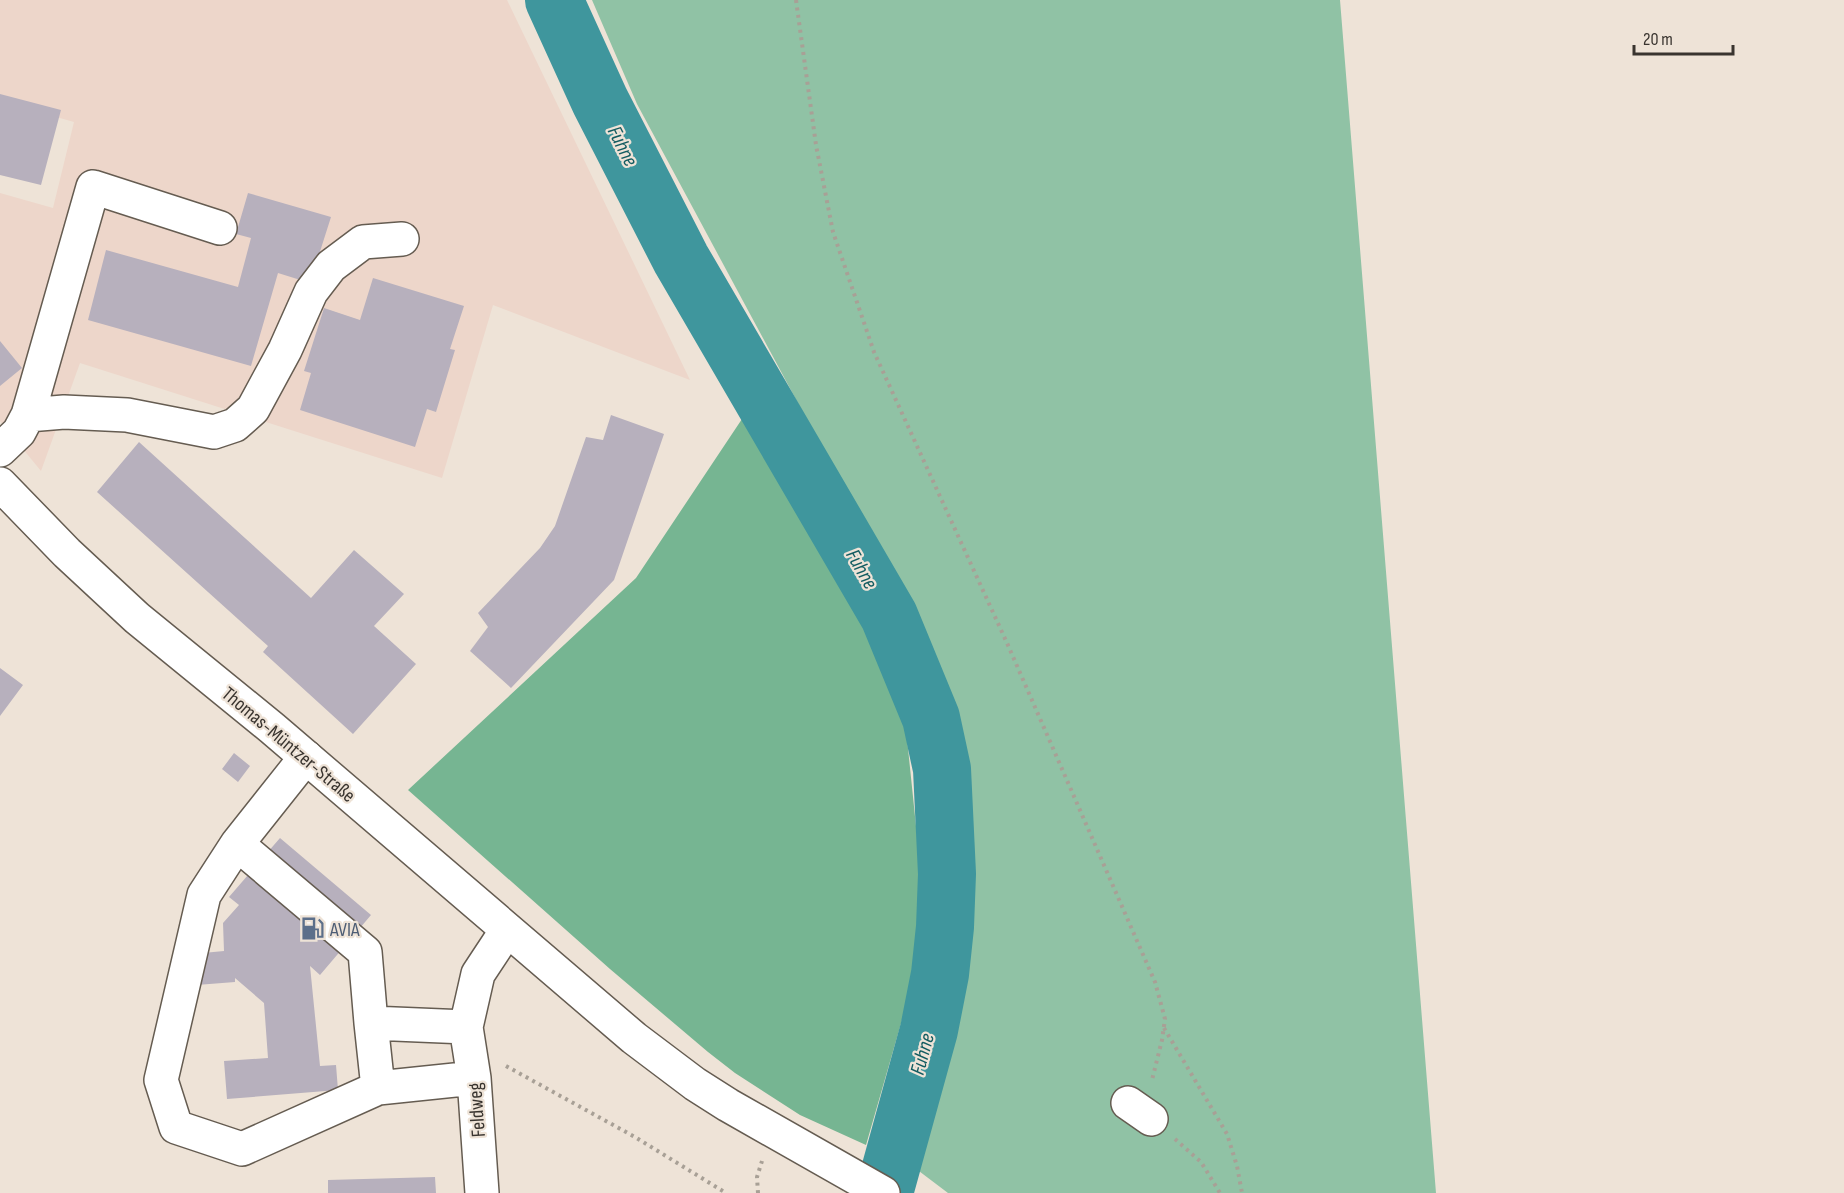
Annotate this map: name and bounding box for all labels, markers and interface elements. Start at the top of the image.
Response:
scale bar [1634,18,1733,56]
text: 20 m [1643,29,1673,50]
water label: Fuhne [602,122,643,171]
water label: Fuhne [840,545,883,594]
street label: Thomas-Müntzer-Straße [217,682,360,808]
fuel station icon: AVIA [299,916,325,942]
place label: AVIA [329,918,360,942]
water label: Fuhne [905,1031,940,1078]
street label: Feldweg [463,1082,491,1138]

